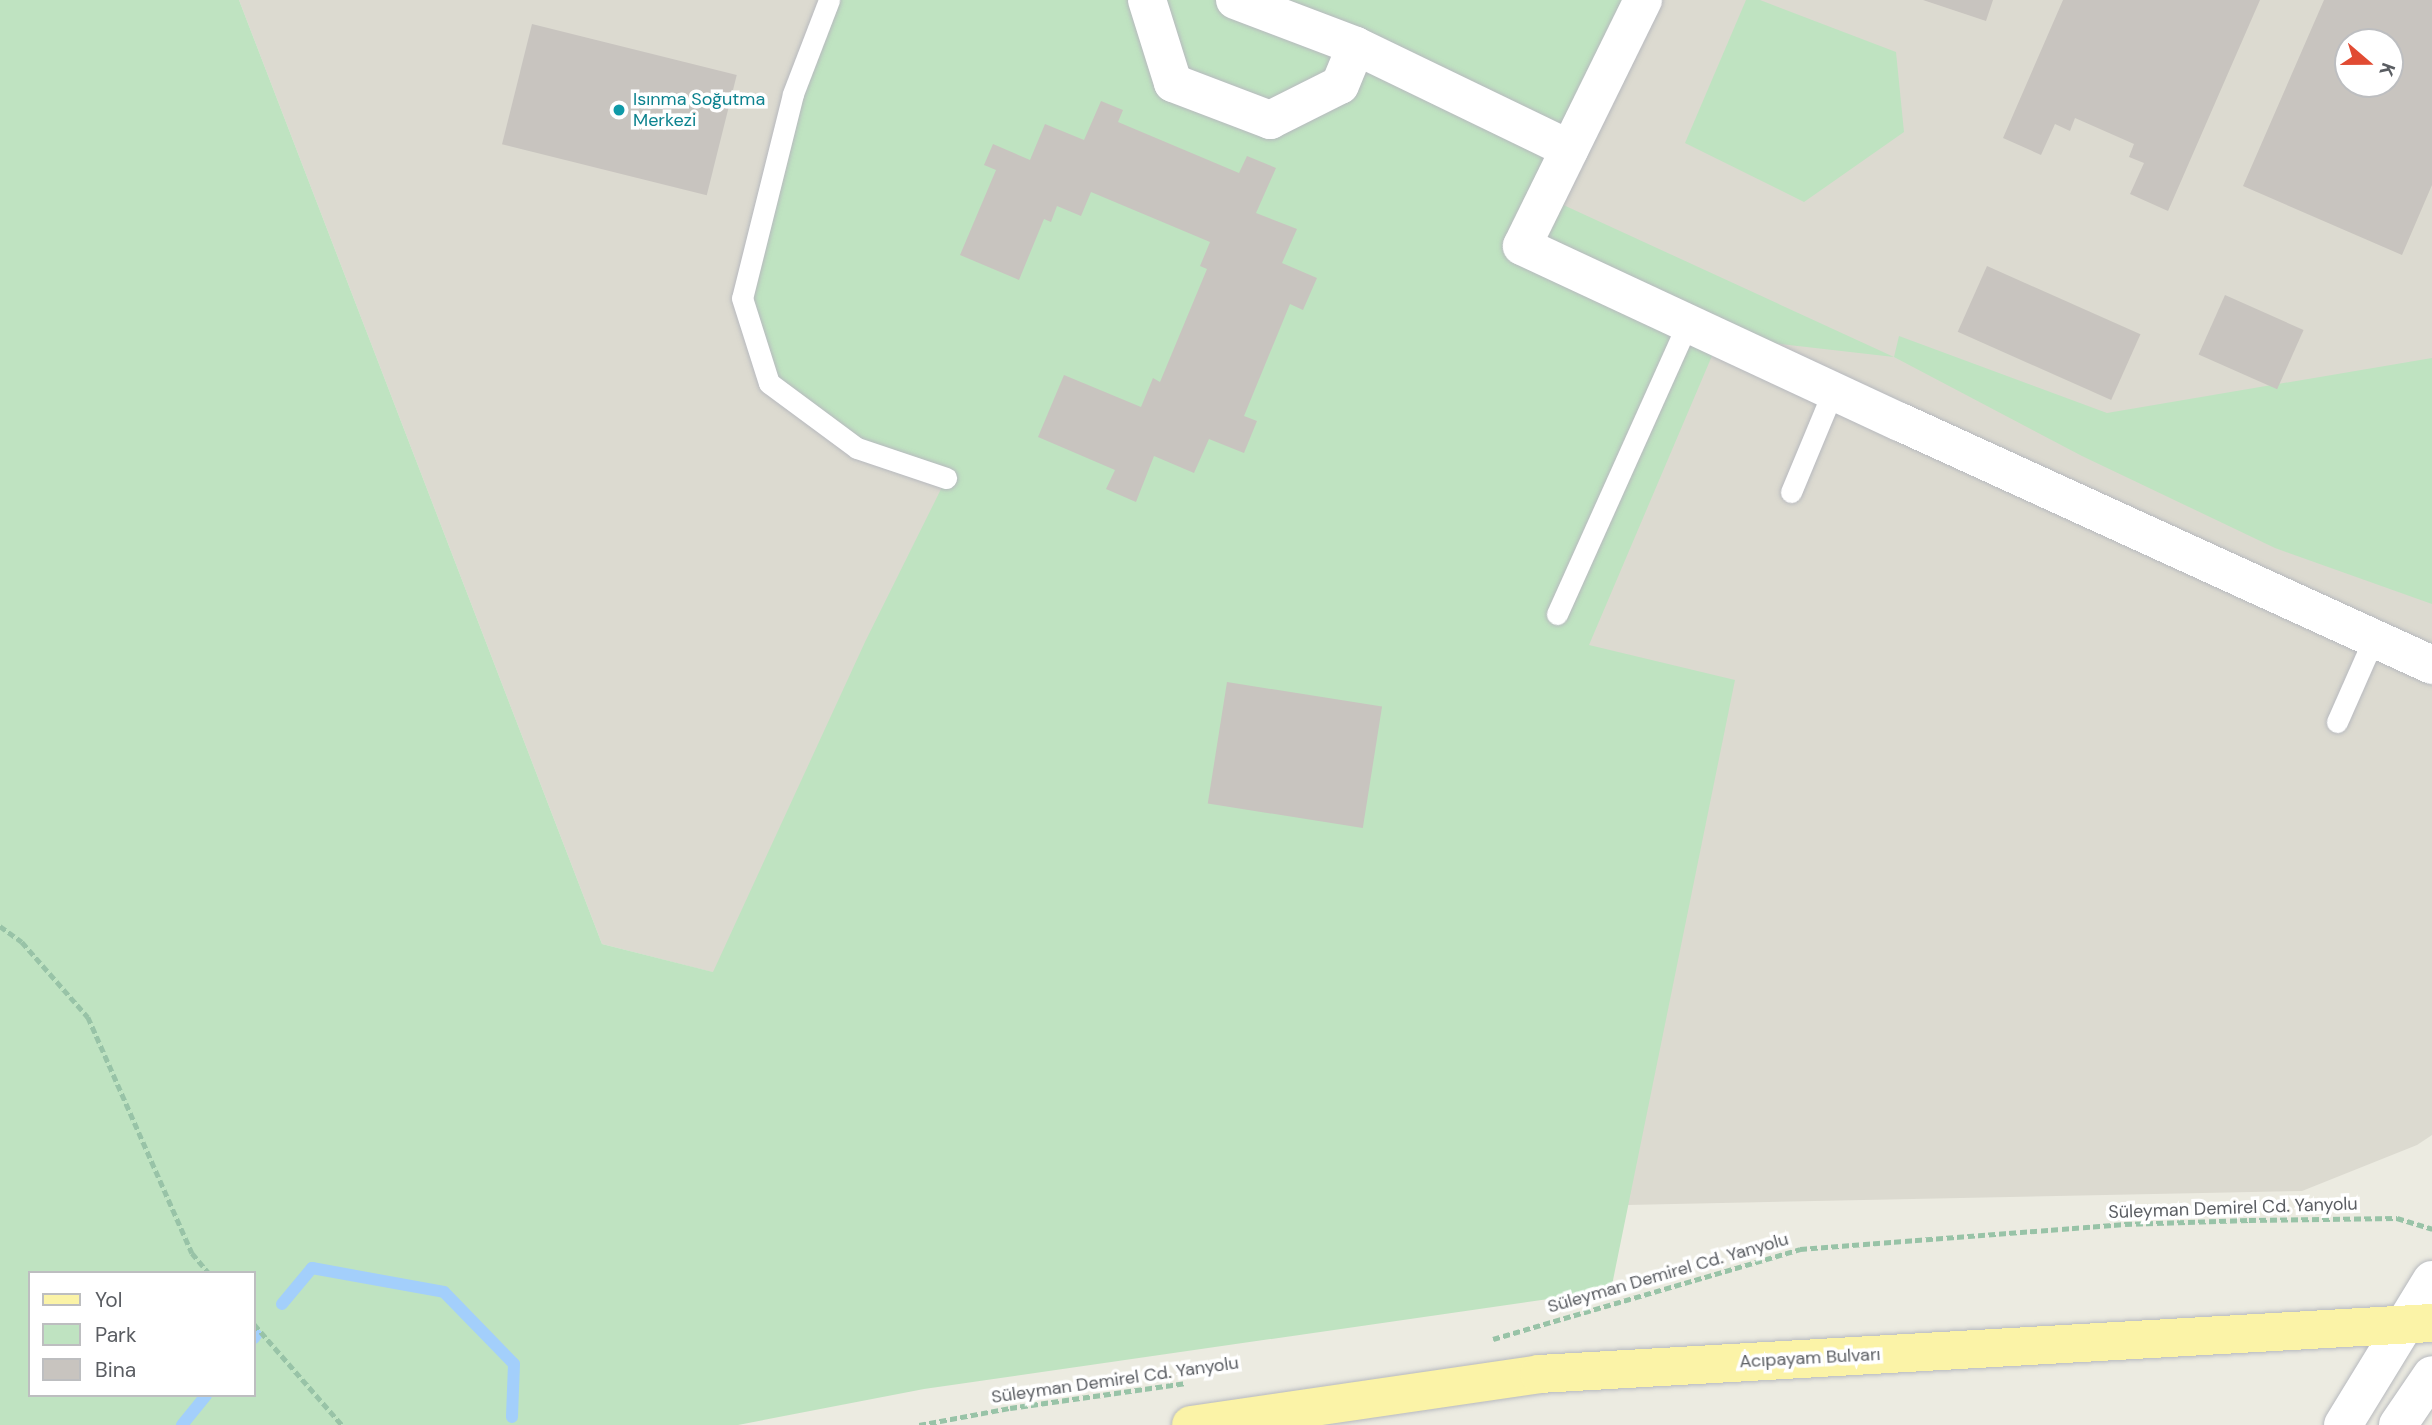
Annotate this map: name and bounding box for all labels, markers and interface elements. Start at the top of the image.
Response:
north arrow [2334,28,2404,98]
text: K [2373,60,2401,80]
place label: Isınma Soğutma Merkezi [633,89,765,132]
marker: Isınma Soğutma Merkezi [611,102,627,118]
street label: Süleyman Demirel Cd. Yanyolu [2108,1193,2358,1223]
street label: Süleyman Demirel Cd. Yanyolu [1545,1228,1791,1318]
legend [28,1271,256,1397]
text: Yol [95,1286,123,1314]
text: Park [95,1321,136,1349]
street label: Acıpayam Bulvarı [1739,1344,1881,1372]
street label: Süleyman Demirel Cd. Yanyolu [990,1352,1240,1408]
text: Bina [95,1356,136,1384]

